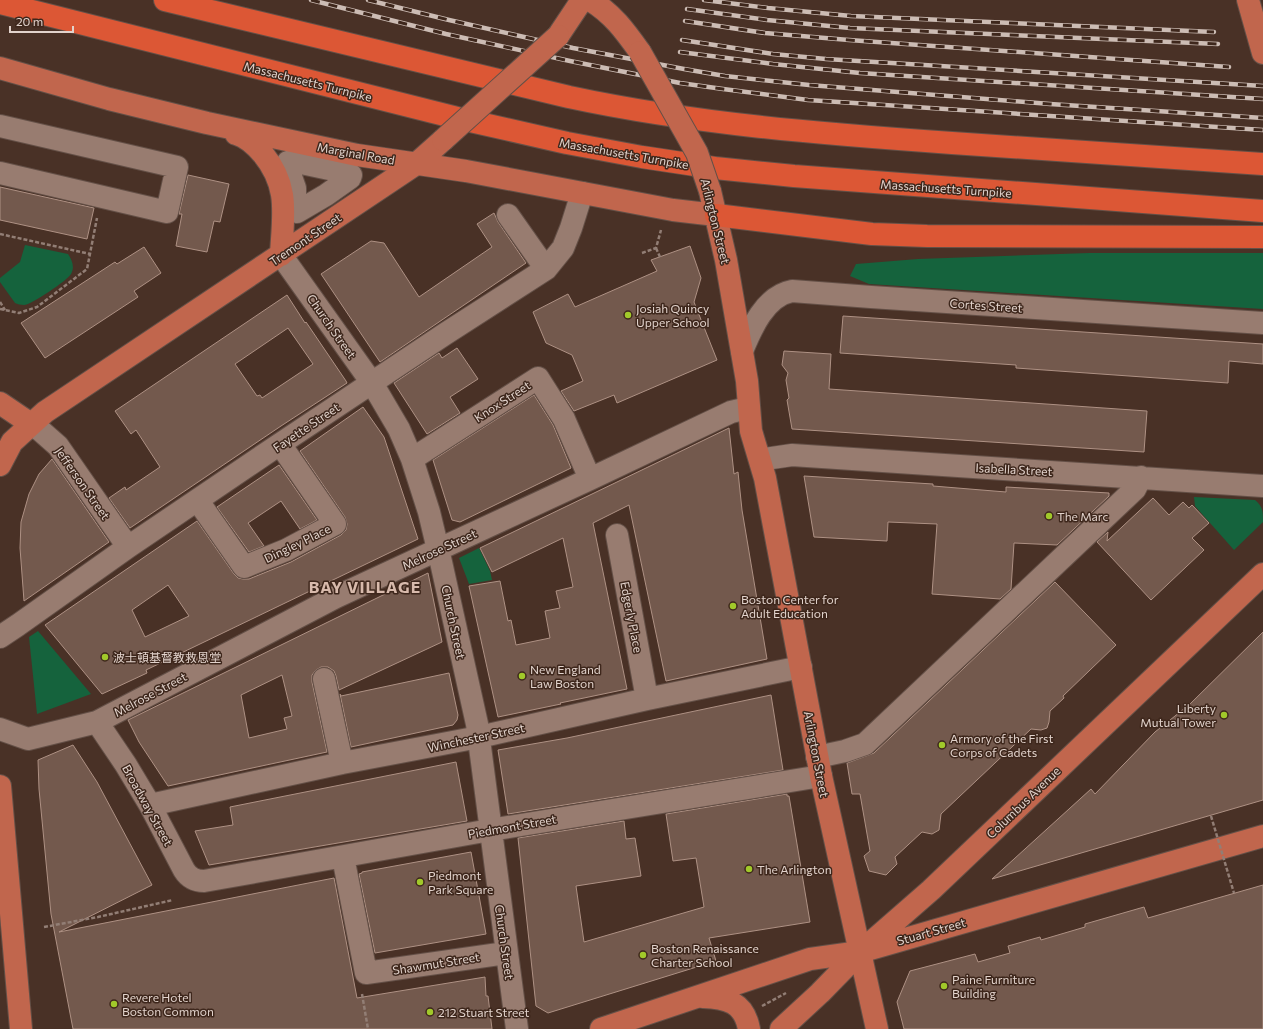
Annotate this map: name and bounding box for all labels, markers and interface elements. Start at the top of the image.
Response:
scale bar [10,8,73,34]
text: 20 m [16,14,43,28]
street label: Massachusetts Turnpike [243,58,373,104]
street label: Massachusetts Turnpike [558,135,690,171]
street label: Marginal Road [316,139,396,167]
street label: Massachusetts Turnpike [880,176,1012,200]
street label: Arlington Street [699,177,733,265]
street label: Tremont Street [267,210,343,268]
street label: Church Street [305,291,359,361]
street label: Cortes Street [949,295,1023,315]
place label: Josiah Quincy Upper School [636,301,710,329]
marker: Josiah Quincy Upper School [623,310,633,320]
street label: Knox Street [471,378,533,424]
street label: Fayette Street [270,400,342,454]
street label: Jefferson Street [52,444,113,523]
street label: Isabella Street [975,460,1053,478]
place label: The Marc [1057,509,1108,523]
marker: The Marc [1044,511,1054,521]
street label: Dingley Place [262,521,332,565]
street label: Melrose Street [400,526,478,572]
district label: BAY VILLAGE [309,577,421,596]
street label: Edgerly Place [618,580,646,654]
street label: Church Street [439,584,469,660]
place label: Boston Center for Adult Education [741,592,839,620]
marker: Boston Center for Adult Education [728,601,738,611]
place label: 波士頓基督教救恩堂 [113,650,221,664]
marker: 波士頓基督教救恩堂 [100,652,110,662]
place label: New England Law Boston [530,662,601,690]
street label: Melrose Street [111,669,189,719]
marker: New England Law Boston [517,671,527,681]
place label: Liberty Mutual Tower [1140,701,1216,729]
street label: Arlington Street [802,710,832,798]
marker: Liberty Mutual Tower [1219,710,1229,720]
street label: Winchester Street [426,720,526,754]
place label: Armory of the First Corps of Cadets [950,731,1054,759]
marker: Armory of the First Corps of Cadets [937,740,947,750]
street label: Broadway Street [120,762,176,848]
street label: Columbus Avenue [983,763,1063,841]
street label: Piedmont Street [467,811,557,841]
place label: The Arlington [757,862,832,876]
marker: The Arlington [744,864,754,874]
place label: Piedmont Park Square [428,868,493,896]
marker: Piedmont Park Square [415,877,425,887]
street label: Church Street [493,904,517,980]
street label: Stuart Street [895,914,967,947]
place label: Boston Renaissance Charter School [651,941,759,969]
street label: Shawmut Street [391,949,481,977]
marker: Boston Renaissance Charter School [638,950,648,960]
place label: Paine Furniture Building [952,972,1035,1000]
marker: Paine Furniture Building [939,981,949,991]
place label: Revere Hotel Boston Common [122,990,214,1018]
marker: Revere Hotel Boston Common [109,999,119,1009]
place label: 212 Stuart Street [438,1005,530,1019]
marker: 212 Stuart Street [425,1007,435,1017]

